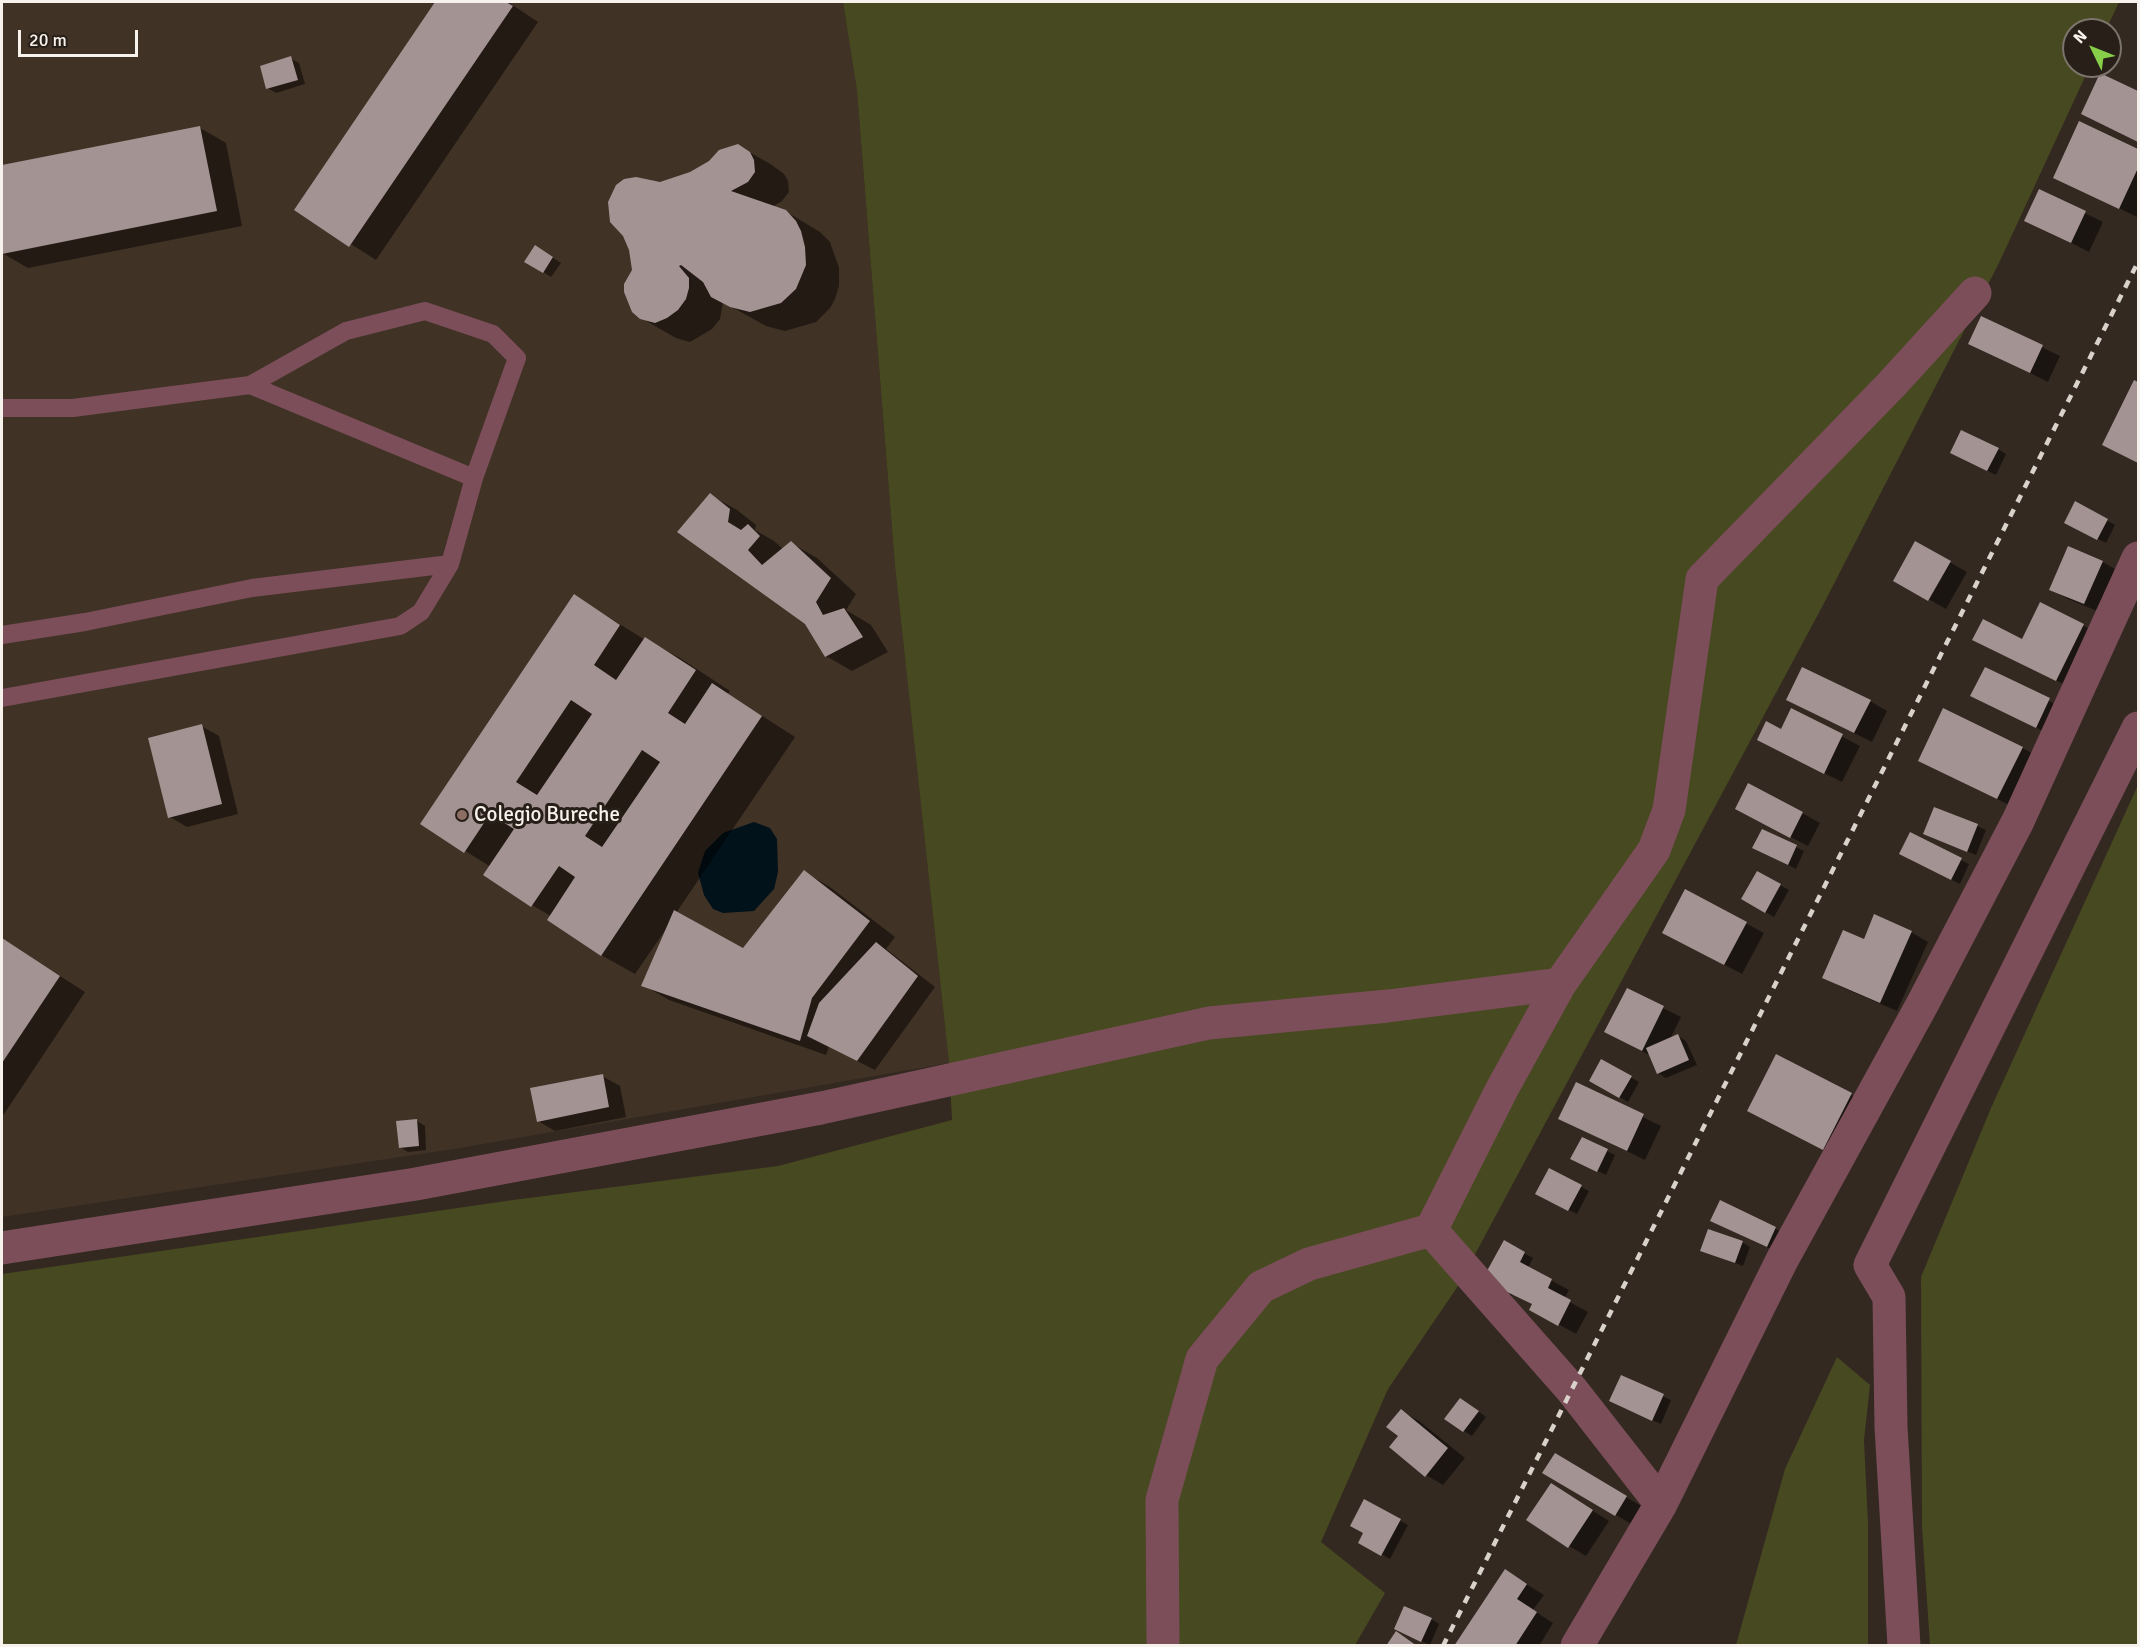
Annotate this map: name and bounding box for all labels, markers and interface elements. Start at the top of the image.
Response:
scale bar [21,18,141,56]
north arrow [2062,18,2122,78]
text: N [2069,26,2091,48]
text: 20 m [29,29,67,51]
place label: Colegio Bureche [474,802,620,828]
marker: Colegio Bureche [455,808,469,822]

